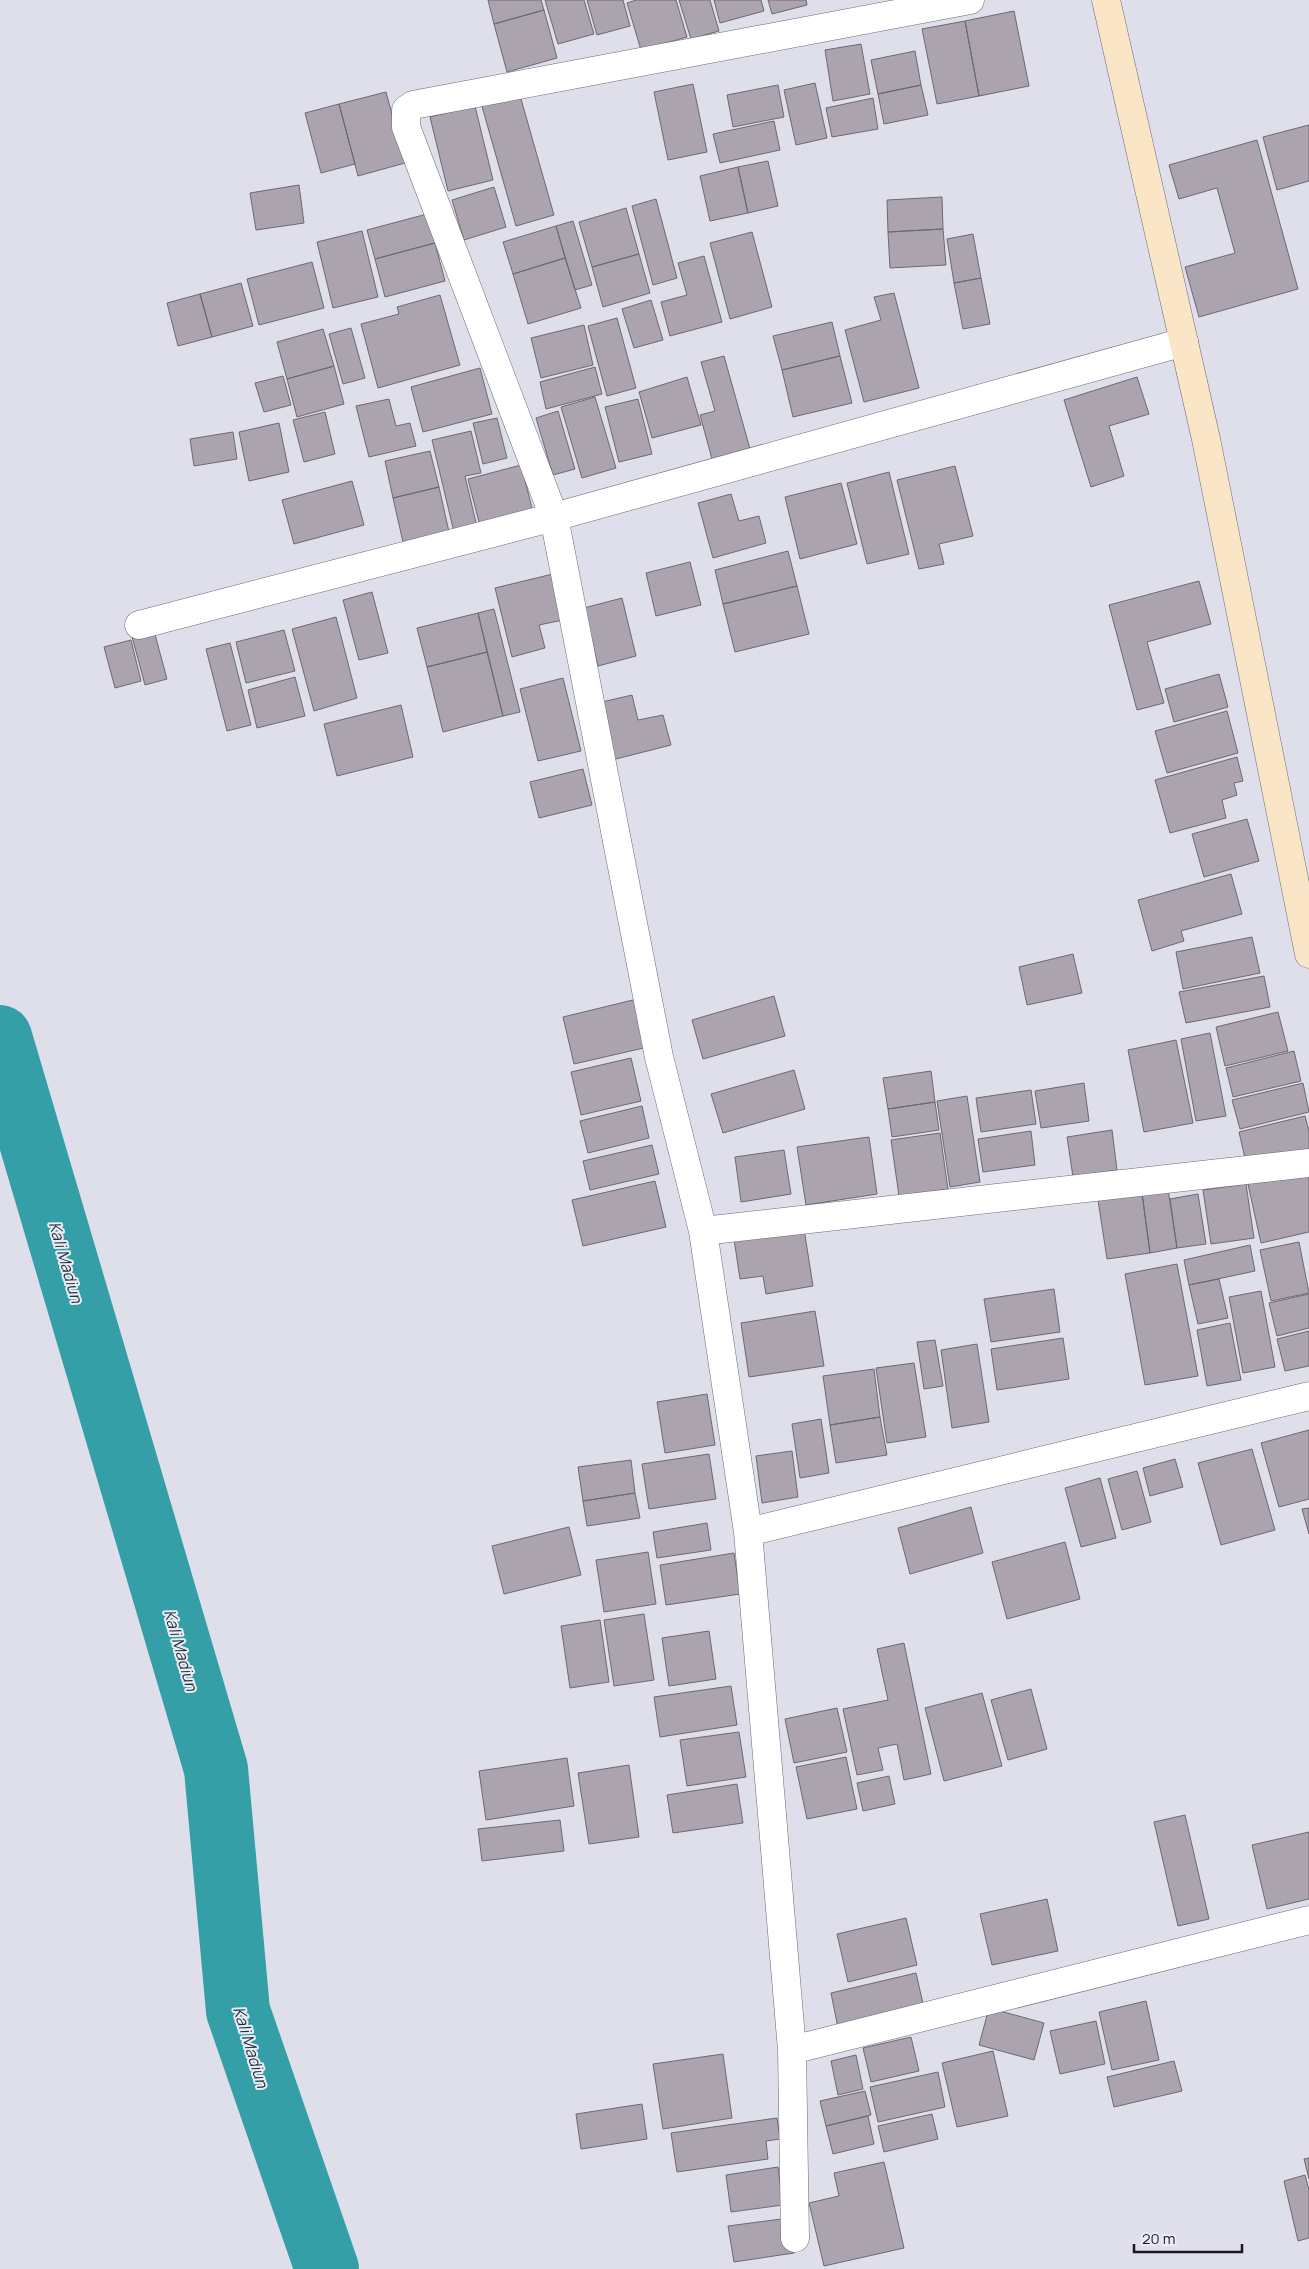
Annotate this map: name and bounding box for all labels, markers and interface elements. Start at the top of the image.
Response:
water label: Kali Madiun [44,1219,88,1306]
water label: Kali Madiun [159,1607,203,1694]
water label: Kali Madiun [228,2004,274,2091]
scale bar [1134,2222,1242,2254]
text: 20 m [1142,2228,1175,2249]

